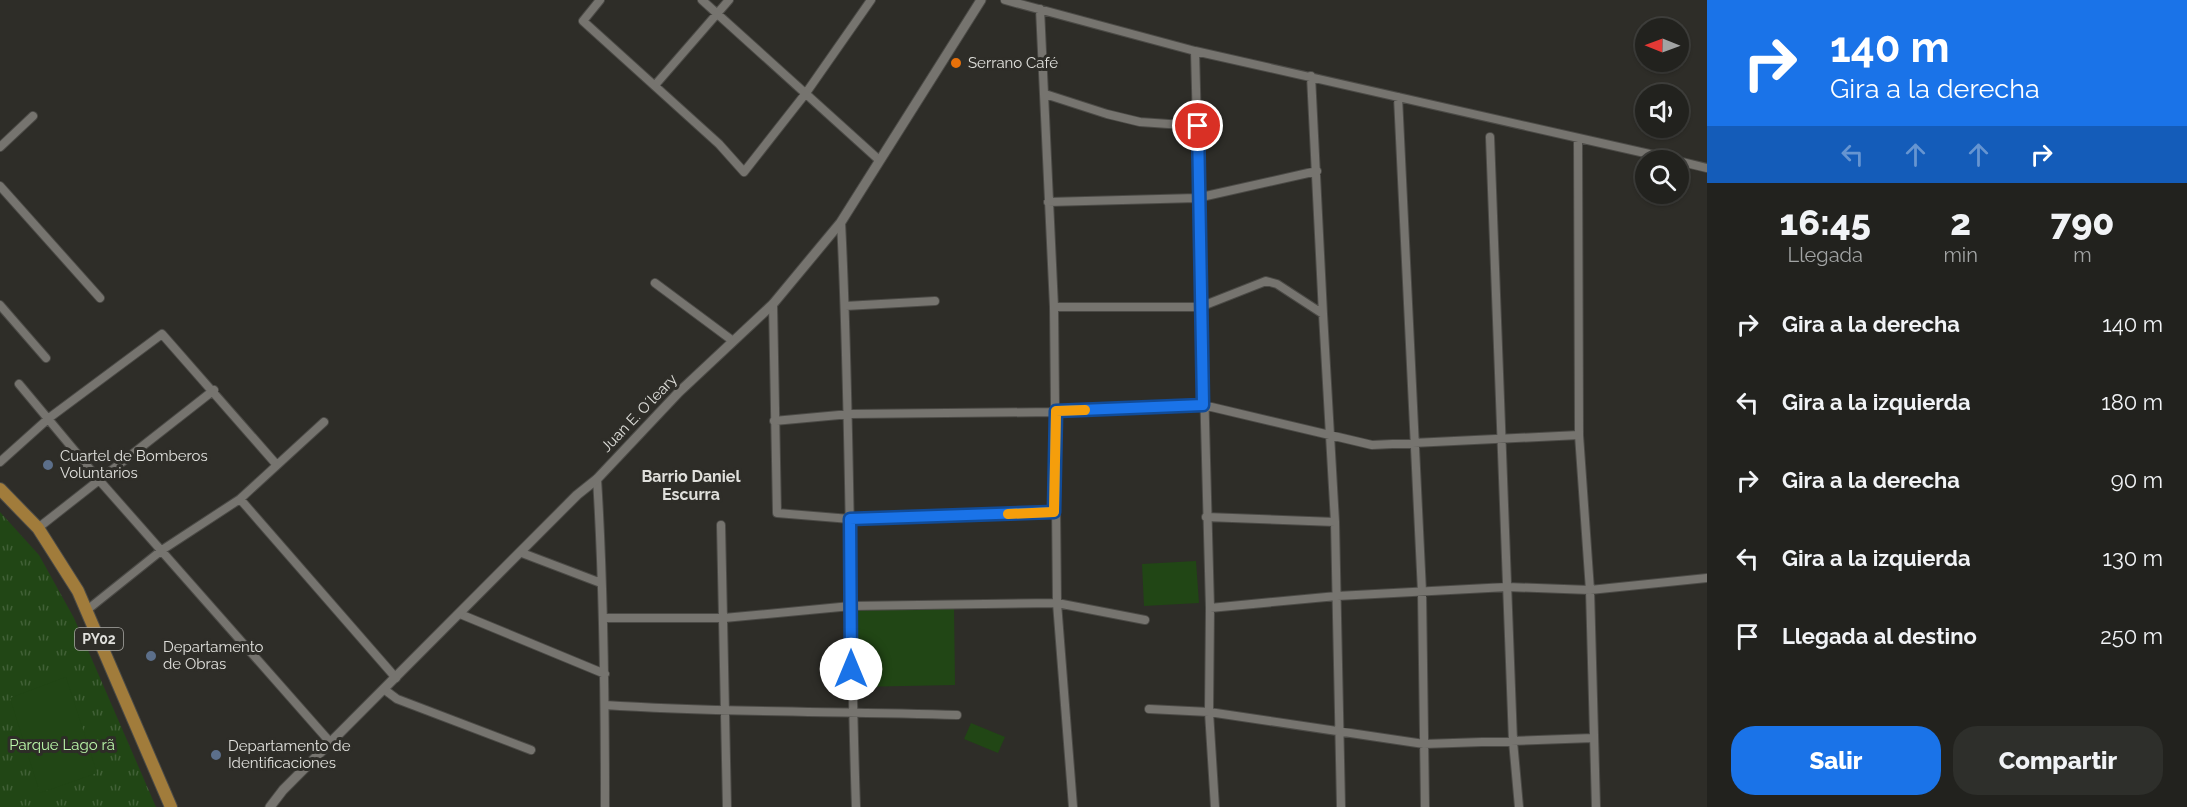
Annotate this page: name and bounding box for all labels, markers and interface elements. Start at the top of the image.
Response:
north arrow [1635,18,1689,72]
map controls [1635,18,1689,204]
text: 140 m [1830,23,1950,72]
icon: right [1731,24,1809,102]
place label: Serrano Café [968,54,1058,72]
marker: Serrano Café [949,56,963,70]
text: Gira a la derecha [1830,73,2040,104]
button: sound [1635,84,1689,138]
pin [1172,100,1223,151]
icon: arrive [1181,109,1214,142]
icon: left [1836,138,1869,171]
icon: ahead [1899,138,1932,171]
icon: ahead [1962,138,1995,171]
icon: right [2025,138,2058,171]
button: search [1635,150,1689,204]
text: 16:45 [1780,201,1871,243]
text: 2 [1950,201,1971,243]
text: 790 [2050,201,2114,243]
text: Llegada [1787,243,1863,267]
text: min [1943,243,1978,267]
text: m [2073,243,2092,267]
icon: right [1731,308,1764,341]
text: Gira a la derecha [1782,311,1960,337]
text: 140 m [2102,311,2163,337]
street label: Juan E. O´leary [597,370,681,456]
icon: left [1731,386,1764,419]
text: Gira a la izquierda [1782,389,1971,415]
text: 180 m [2101,389,2163,415]
place label: Cuartel de Bomberos Voluntarios [60,447,208,482]
marker: Cuartel de Bomberos Voluntarios [41,458,55,472]
icon: right [1731,464,1764,497]
district label: Barrio Daniel Escurra [641,467,741,504]
text: Gira a la derecha [1782,467,1960,493]
text: 90 m [2111,467,2163,493]
icon: left [1731,542,1764,575]
text: Gira a la izquierda [1782,545,1971,571]
text: 130 m [2103,545,2163,571]
icon: arrive [1731,620,1764,653]
text: Llegada al destino [1782,623,1977,649]
text: 250 m [2100,623,2163,649]
road number: PY02 [75,628,123,650]
position arrow [819,637,883,701]
place label: Departamento de Obras [163,638,264,673]
marker: Departamento de Obras [144,649,158,663]
button: Salir [1731,726,1941,795]
button: Compartir [1953,726,2163,795]
park label: Parque Lago rã [9,736,115,754]
place label: Departamento de Identificaciones [228,737,351,772]
marker: Departamento de Identificaciones [209,748,223,762]

